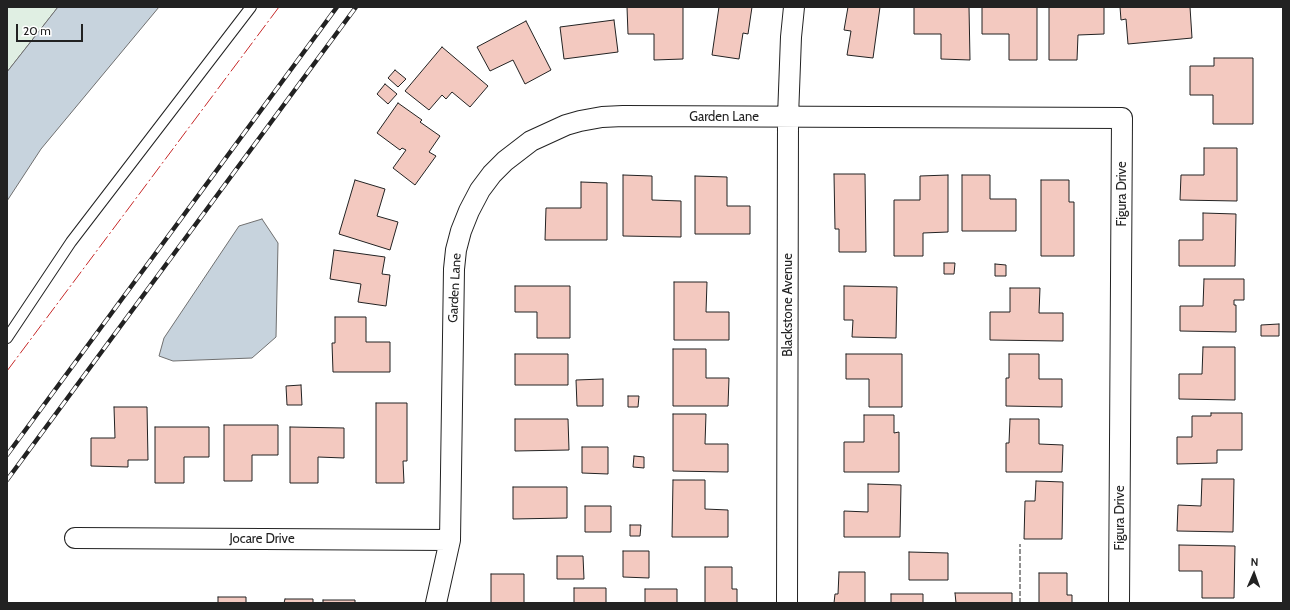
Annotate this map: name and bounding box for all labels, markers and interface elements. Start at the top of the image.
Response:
scale bar [18,16,85,42]
text: 20 m [23,23,51,38]
street label: Garden Lane [689,109,759,125]
street label: Figura Drive [1114,161,1130,227]
street label: Garden Lane [445,253,465,323]
street label: Blackstone Avenue [780,253,796,357]
street label: Figura Drive [1112,485,1128,551]
street label: Jocare Drive [229,531,295,547]
north arrow [1234,554,1274,594]
text: N [1250,555,1259,569]

